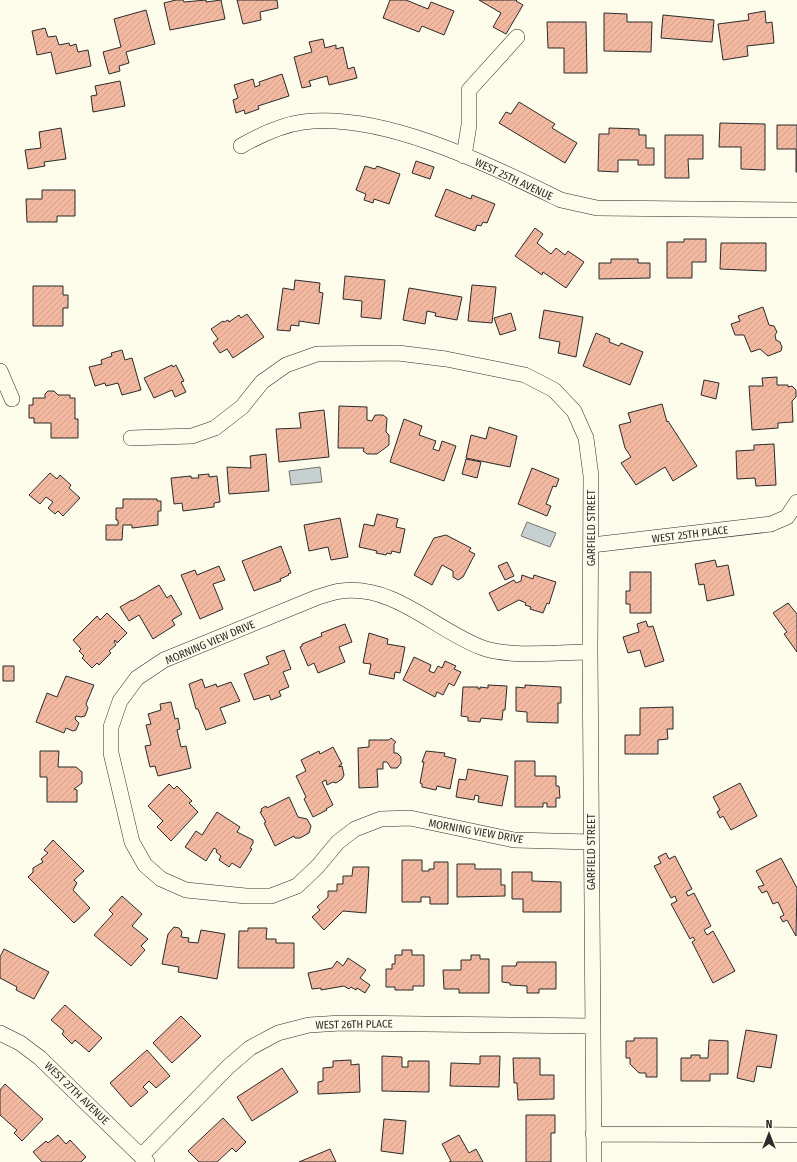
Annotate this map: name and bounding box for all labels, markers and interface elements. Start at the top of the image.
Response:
street label: WEST 25TH AVENUE [473,156,555,203]
street label: GARFIELD STREET [585,489,598,566]
street label: WEST 25TH PLACE [651,523,729,546]
street label: MORNING VIEW DRIVE [163,618,257,667]
street label: GARFIELD STREET [585,813,598,890]
street label: MORNING VIEW DRIVE [427,817,524,846]
street label: WEST 26TH PLACE [315,1017,393,1032]
street label: WEST 27TH AVENUE [42,1059,112,1127]
north arrow [749,1114,789,1154]
text: N [766,1118,772,1131]

